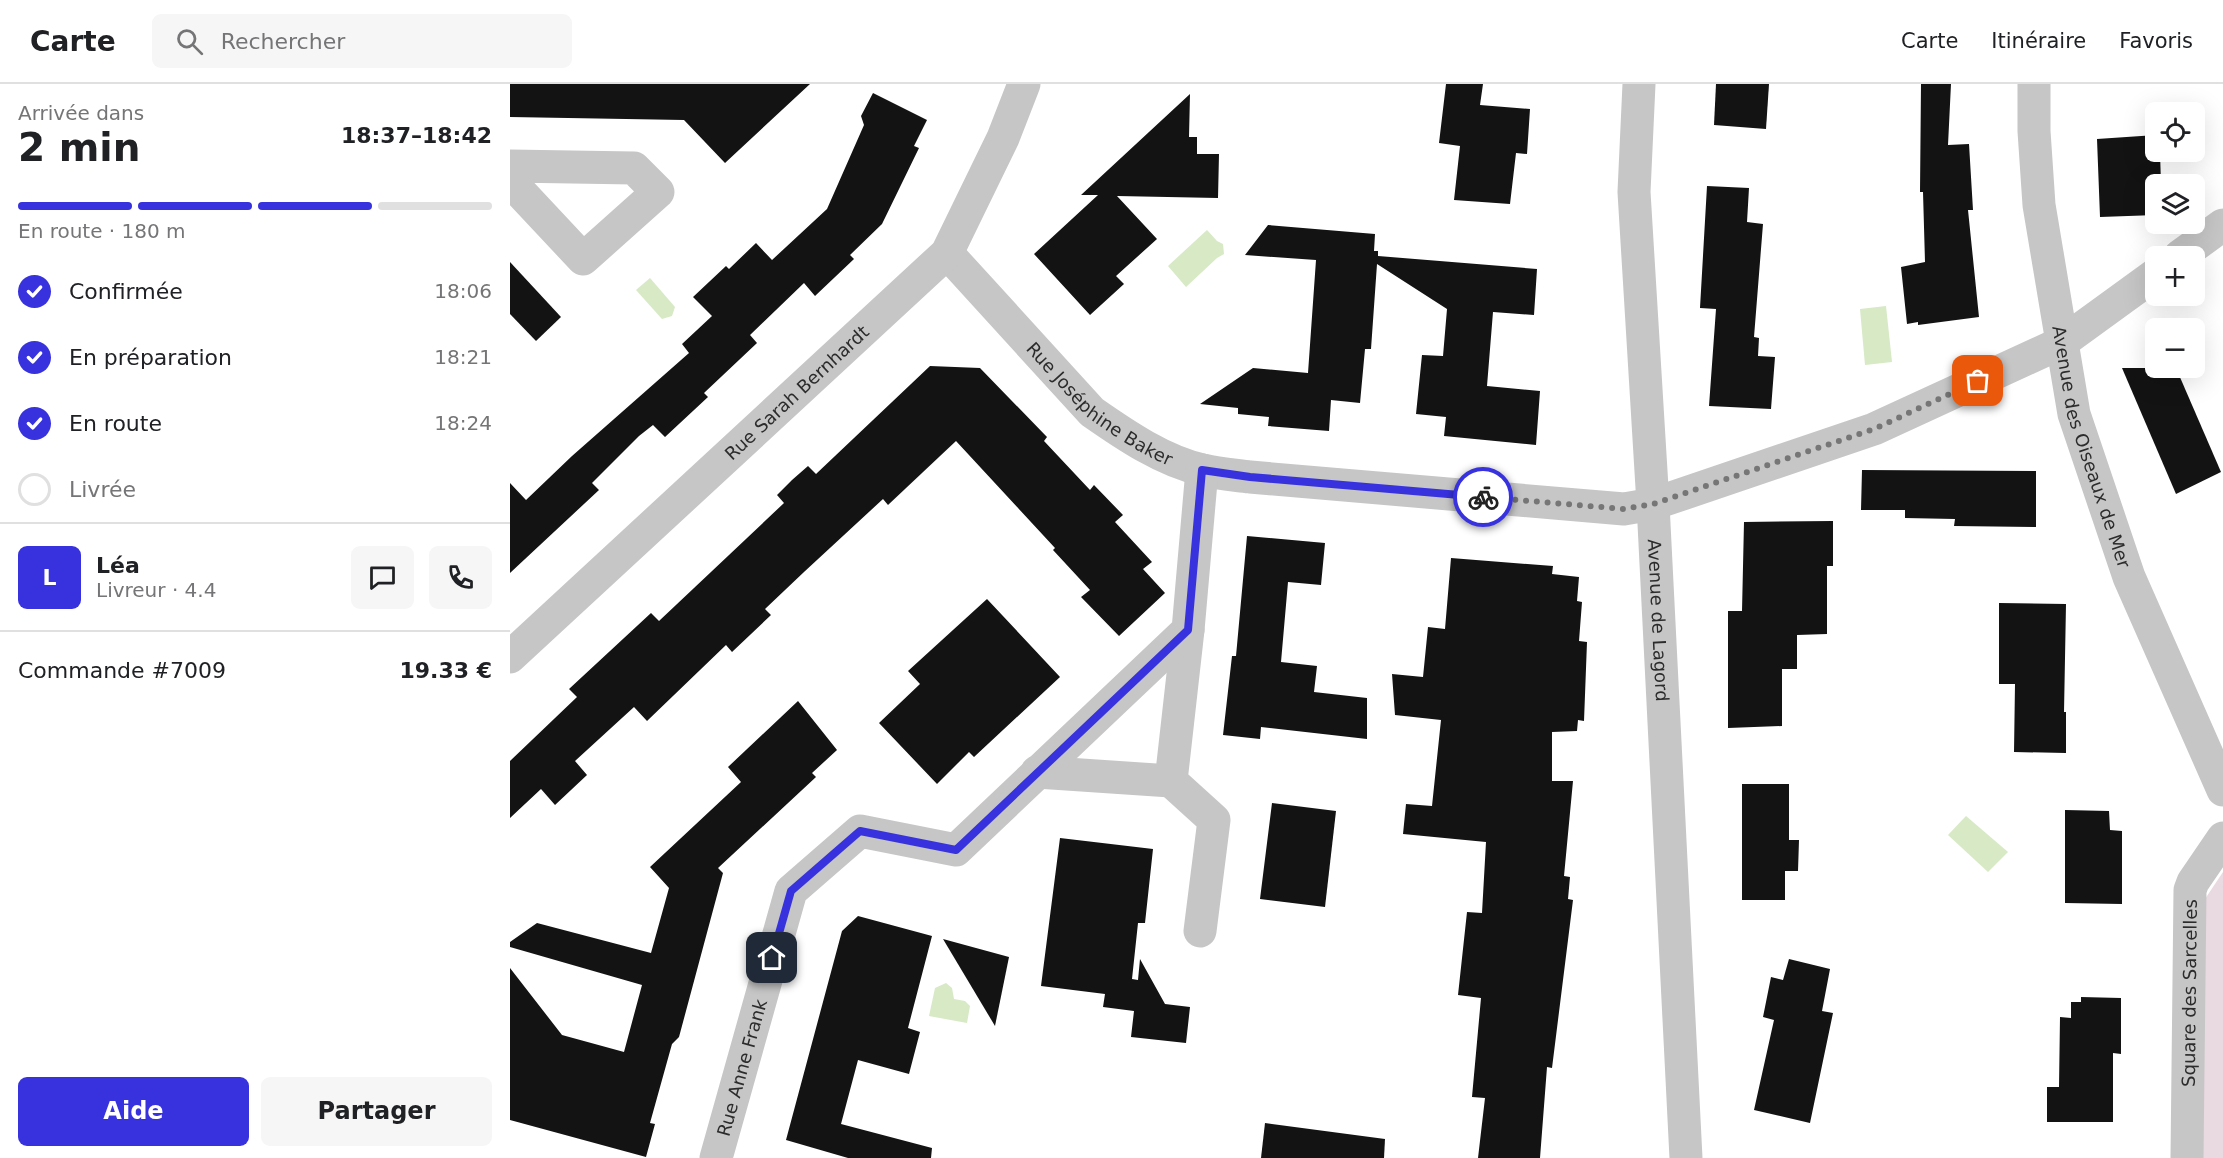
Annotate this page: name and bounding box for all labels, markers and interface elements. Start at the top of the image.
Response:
search box [152,14,572,68]
text: Carte [30,25,116,58]
icon: search [173,25,206,58]
text: Rechercher [221,29,345,54]
text: Carte [1901,29,1958,53]
text: Itinéraire [1991,29,2086,53]
text: Favoris [2119,29,2193,53]
text: Arrivée dans [18,101,144,125]
map controls [2145,102,2205,378]
button: locate [2145,102,2205,162]
text: 18:37–18:42 [341,123,492,148]
text: 2 min [18,125,140,170]
button: layers [2145,174,2205,234]
text: En route · 180 m [18,219,186,243]
button: + [2145,246,2205,306]
icon: check [18,275,51,308]
text: Confirmée [69,279,183,304]
text: 18:06 [434,279,492,303]
button: − [2145,318,2205,378]
street label: Rue Sarah Bernhardt [720,321,873,464]
street label: Avenue des Oiseaux de Mer [2049,324,2136,571]
street label: Rue Joséphine Baker [1023,337,1177,470]
icon: check [18,341,51,374]
text: En préparation [69,345,232,370]
text: 18:21 [434,345,492,369]
pin [1952,355,2003,406]
icon: bag [1961,364,1994,397]
icon: check [18,407,51,440]
text: En route [69,411,162,436]
text: 18:24 [434,411,492,435]
courier [1453,467,1513,527]
text: Livrée [69,477,136,502]
icon: bike [1467,481,1500,514]
street label: Avenue de Lagord [1644,538,1673,702]
button: chat [351,546,414,609]
button: phone [429,546,492,609]
text: Léa [96,553,140,578]
text: L [42,565,57,590]
text: Livreur · 4.4 [96,578,216,602]
text: Commande #7009 [18,658,226,683]
text: 19.33 € [399,658,492,683]
street label: Square des Sarcelles [2177,899,2200,1087]
pin [746,932,797,983]
icon: home [755,941,788,974]
street label: Rue Anne Frank [712,996,771,1138]
button: Aide [18,1077,249,1146]
button: Partager [261,1077,492,1146]

